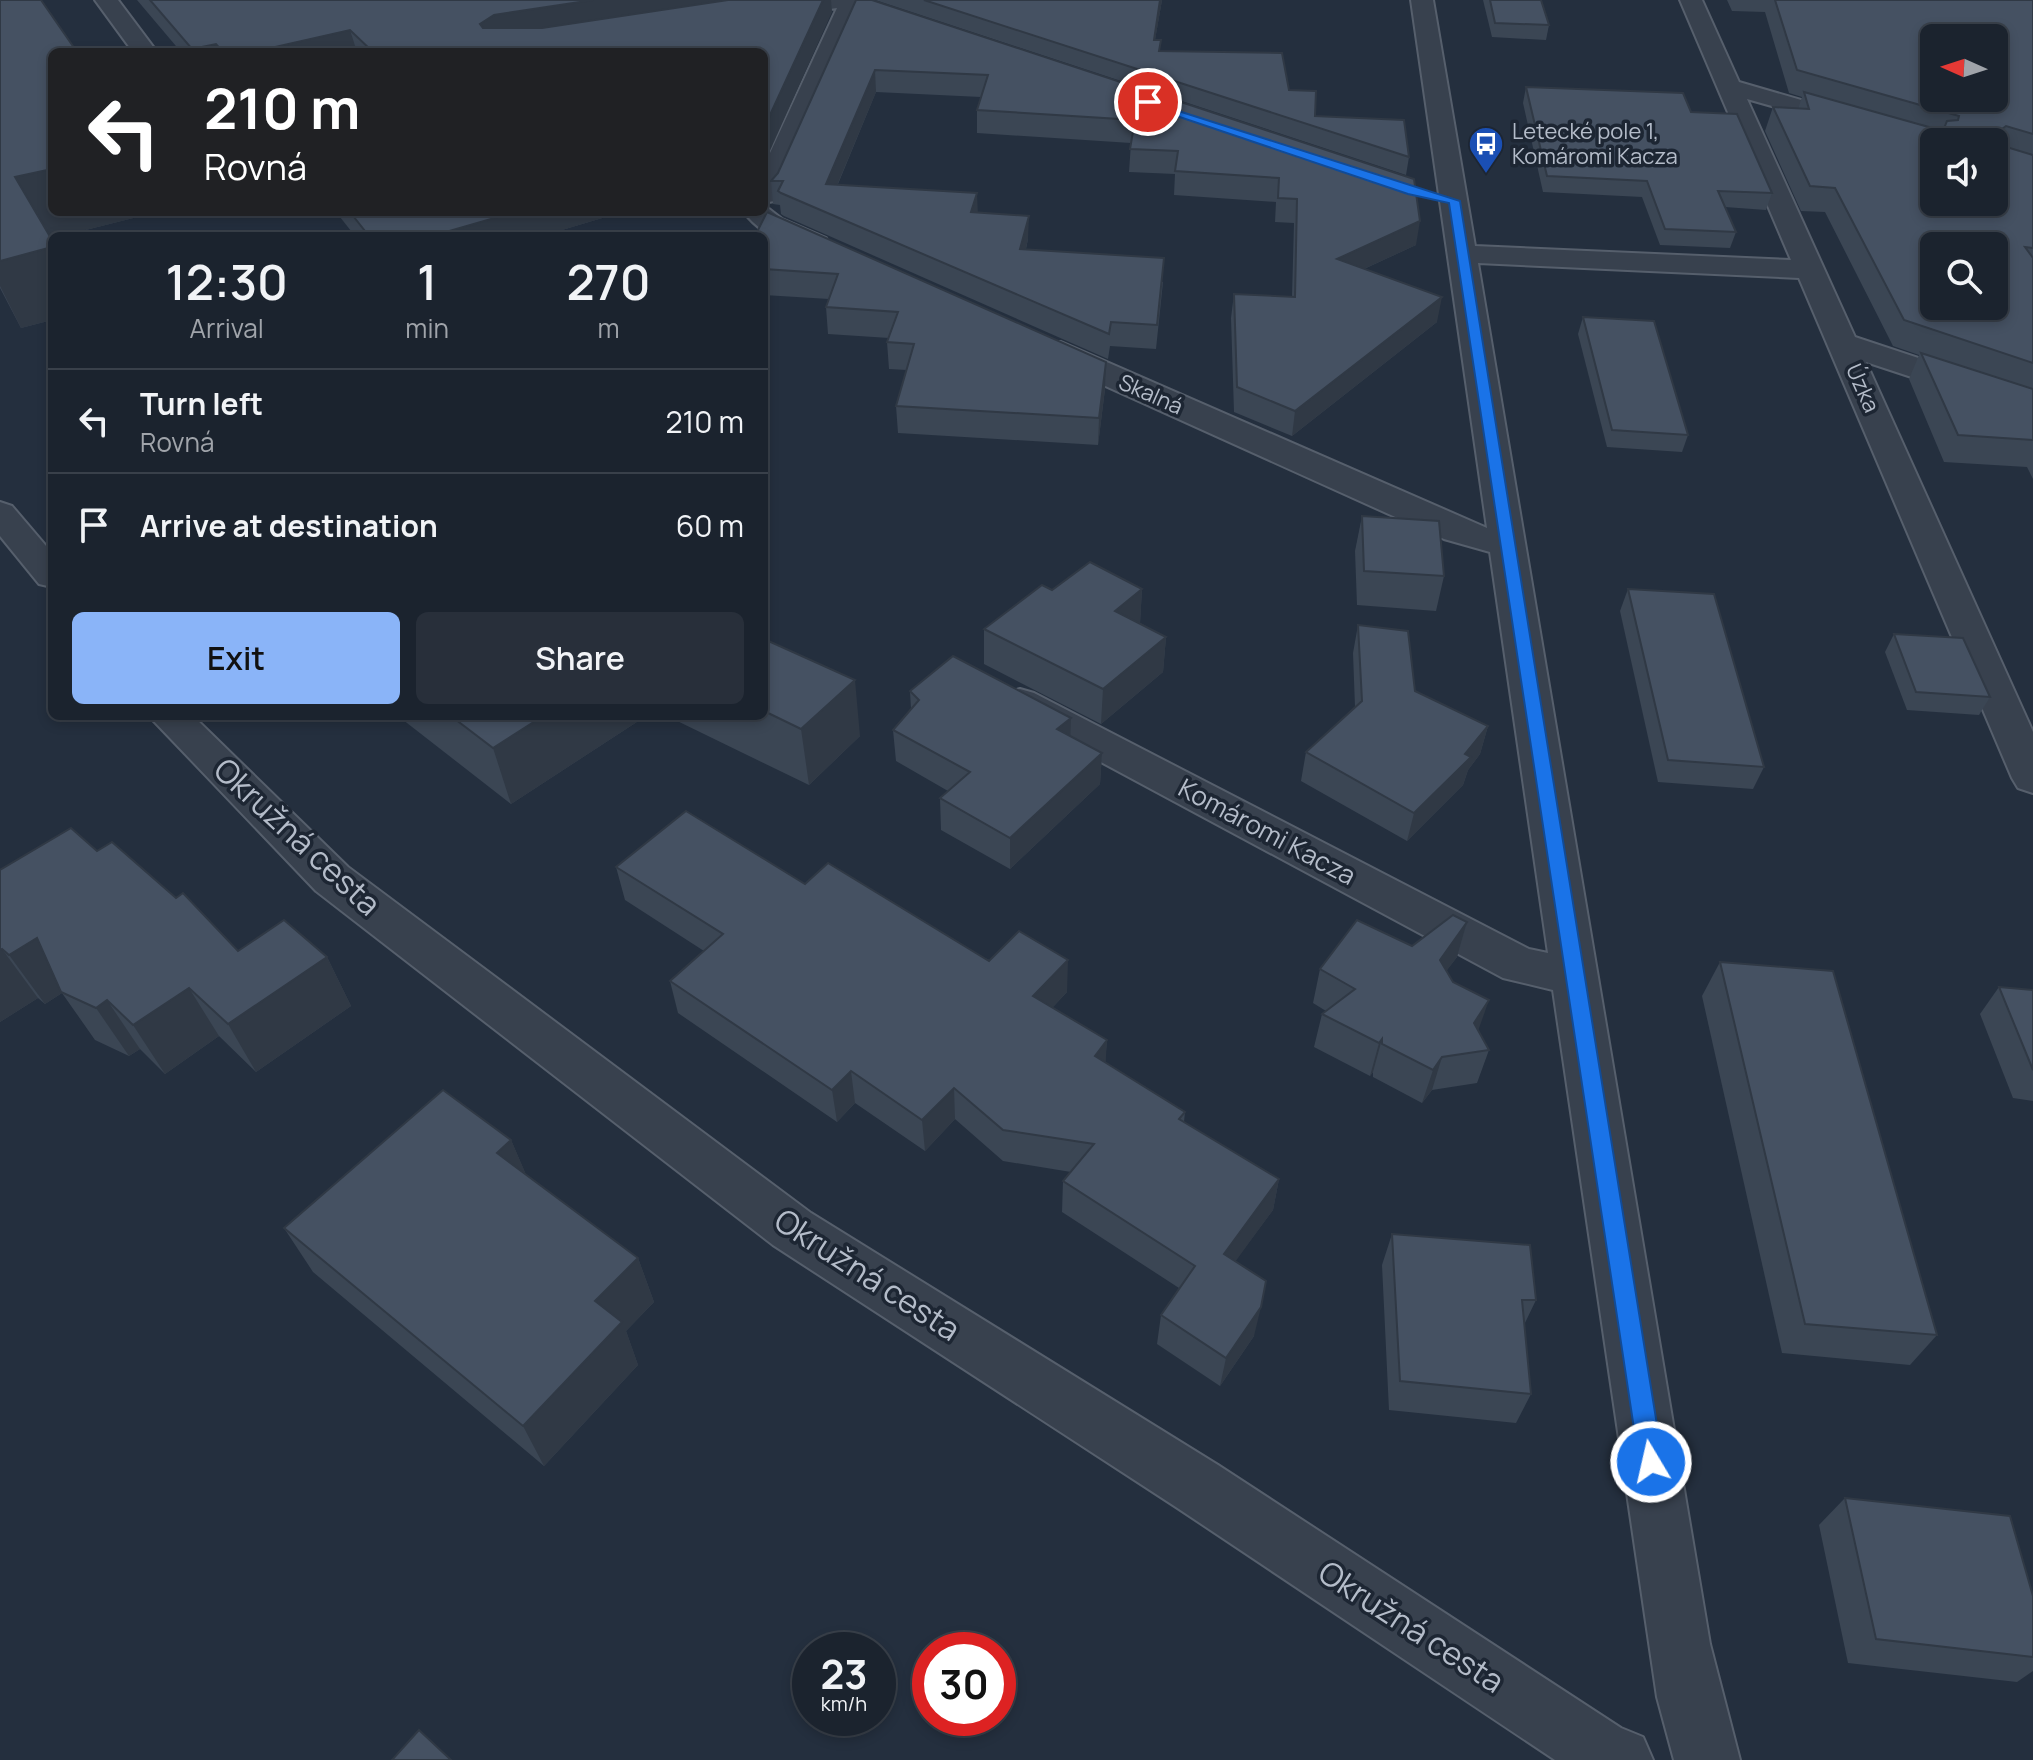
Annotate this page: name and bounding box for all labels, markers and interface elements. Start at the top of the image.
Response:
north arrow [1920,24,2008,112]
map controls [1920,24,2008,320]
pin [1114,68,1182,136]
text: 210 m [204,69,360,146]
icon: left [72,80,176,184]
icon: arrive [1126,80,1170,124]
place label: Letecké pole 1, Komáromi Kacza [1512,116,1678,171]
bus stop icon: Letecké pole 1, Komáromi Kacza [1467,125,1505,175]
button: sound [1920,128,2008,216]
text: Rovná [204,142,307,191]
button: search [1920,232,2008,320]
text: 12:30 [165,249,288,314]
text: 1 [417,249,437,314]
text: 270 [566,249,651,314]
text: Arrival [190,310,264,346]
text: min [405,310,449,346]
text: m [597,310,619,346]
street label: Úzka [1839,359,1887,417]
street label: Skalná [1114,367,1188,421]
text: Turn left [140,383,263,424]
icon: left [72,399,116,443]
text: 210 m [665,401,744,442]
text: Rovná [140,424,214,460]
icon: arrive [72,503,116,547]
text: Arrive at destination [140,505,438,546]
text: 60 m [676,505,744,546]
button: Exit [72,612,400,704]
button: Share [416,612,744,704]
street label: Okružná cesta [205,748,391,925]
street label: Komáromi Kacza [1173,769,1362,893]
street label: Okružná cesta [766,1198,969,1351]
position arrow [1609,1420,1693,1504]
street label: Okružná cesta [1310,1550,1513,1703]
speed limit sign: 30 [912,1632,1016,1736]
text: 23 [820,1646,868,1701]
text: km/h [821,1690,867,1717]

